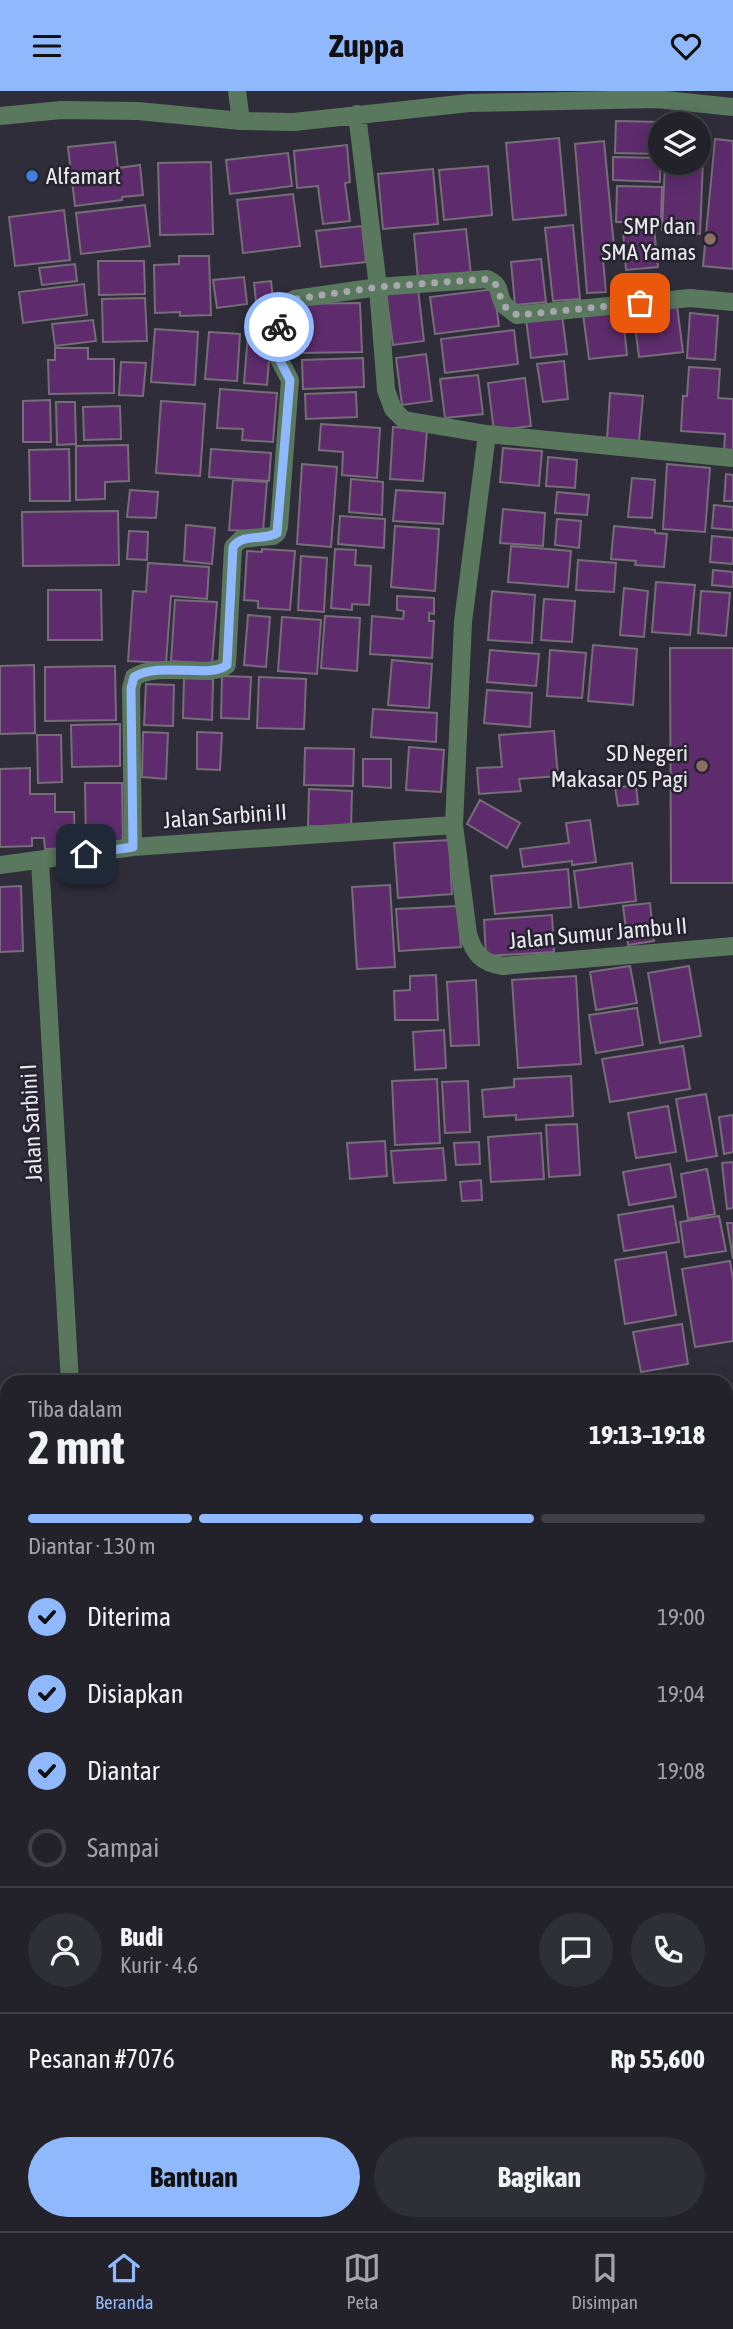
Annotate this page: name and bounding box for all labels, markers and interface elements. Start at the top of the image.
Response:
icon: menu [28,27,66,65]
text: Zuppa [329,27,404,64]
icon: heart [667,27,705,65]
map controls [648,112,711,175]
button: layers [648,112,711,175]
place label: Alfamart [46,163,121,189]
marker: Alfamart [24,168,40,184]
place label: SMP dan SMA Yamas [602,213,696,265]
marker: SMP dan SMA Yamas [702,231,718,247]
pin [610,273,670,333]
icon: bag [621,284,659,322]
courier [244,292,314,362]
icon: bike [260,308,298,346]
place label: SD Negeri Makasar 05 Pagi [551,740,688,792]
marker: SD Negeri Makasar 05 Pagi [694,758,710,774]
street label: Jalan Sarbini II [162,799,288,833]
pin [56,824,116,884]
icon: home [67,835,105,873]
street label: Jalan Sumur Jambu II [508,912,688,954]
street label: Jalan Sarbini I [15,1063,47,1183]
text: Tiba dalam [28,1396,123,1422]
text: 19:13–19:18 [589,1420,705,1450]
text: 2 mnt [28,1421,125,1474]
text: Diantar · 130 m [28,1533,156,1559]
icon: check [28,1598,66,1636]
text: Diterima [87,1602,171,1632]
text: 19:00 [657,1604,705,1630]
icon: check [28,1675,66,1713]
text: Disiapkan [87,1679,183,1709]
text: 19:04 [657,1681,705,1707]
icon: check [28,1752,66,1790]
text: Diantar [87,1756,160,1786]
text: 19:08 [657,1758,705,1784]
text: Sampai [87,1833,159,1863]
button: person [28,1913,102,1987]
button: chat [539,1913,613,1987]
button: phone [631,1913,705,1987]
text: Budi [120,1922,163,1952]
text: Kurir · 4.6 [120,1952,198,1978]
text: Pesanan #7076 [28,2044,175,2074]
text: Rp 55,600 [610,2044,705,2074]
button: Bantuan [28,2137,360,2217]
button: Bagikan [374,2137,705,2217]
tab: Beranda [95,2249,154,2313]
tab: Peta [343,2249,381,2313]
tab: Disimpan [571,2249,638,2313]

